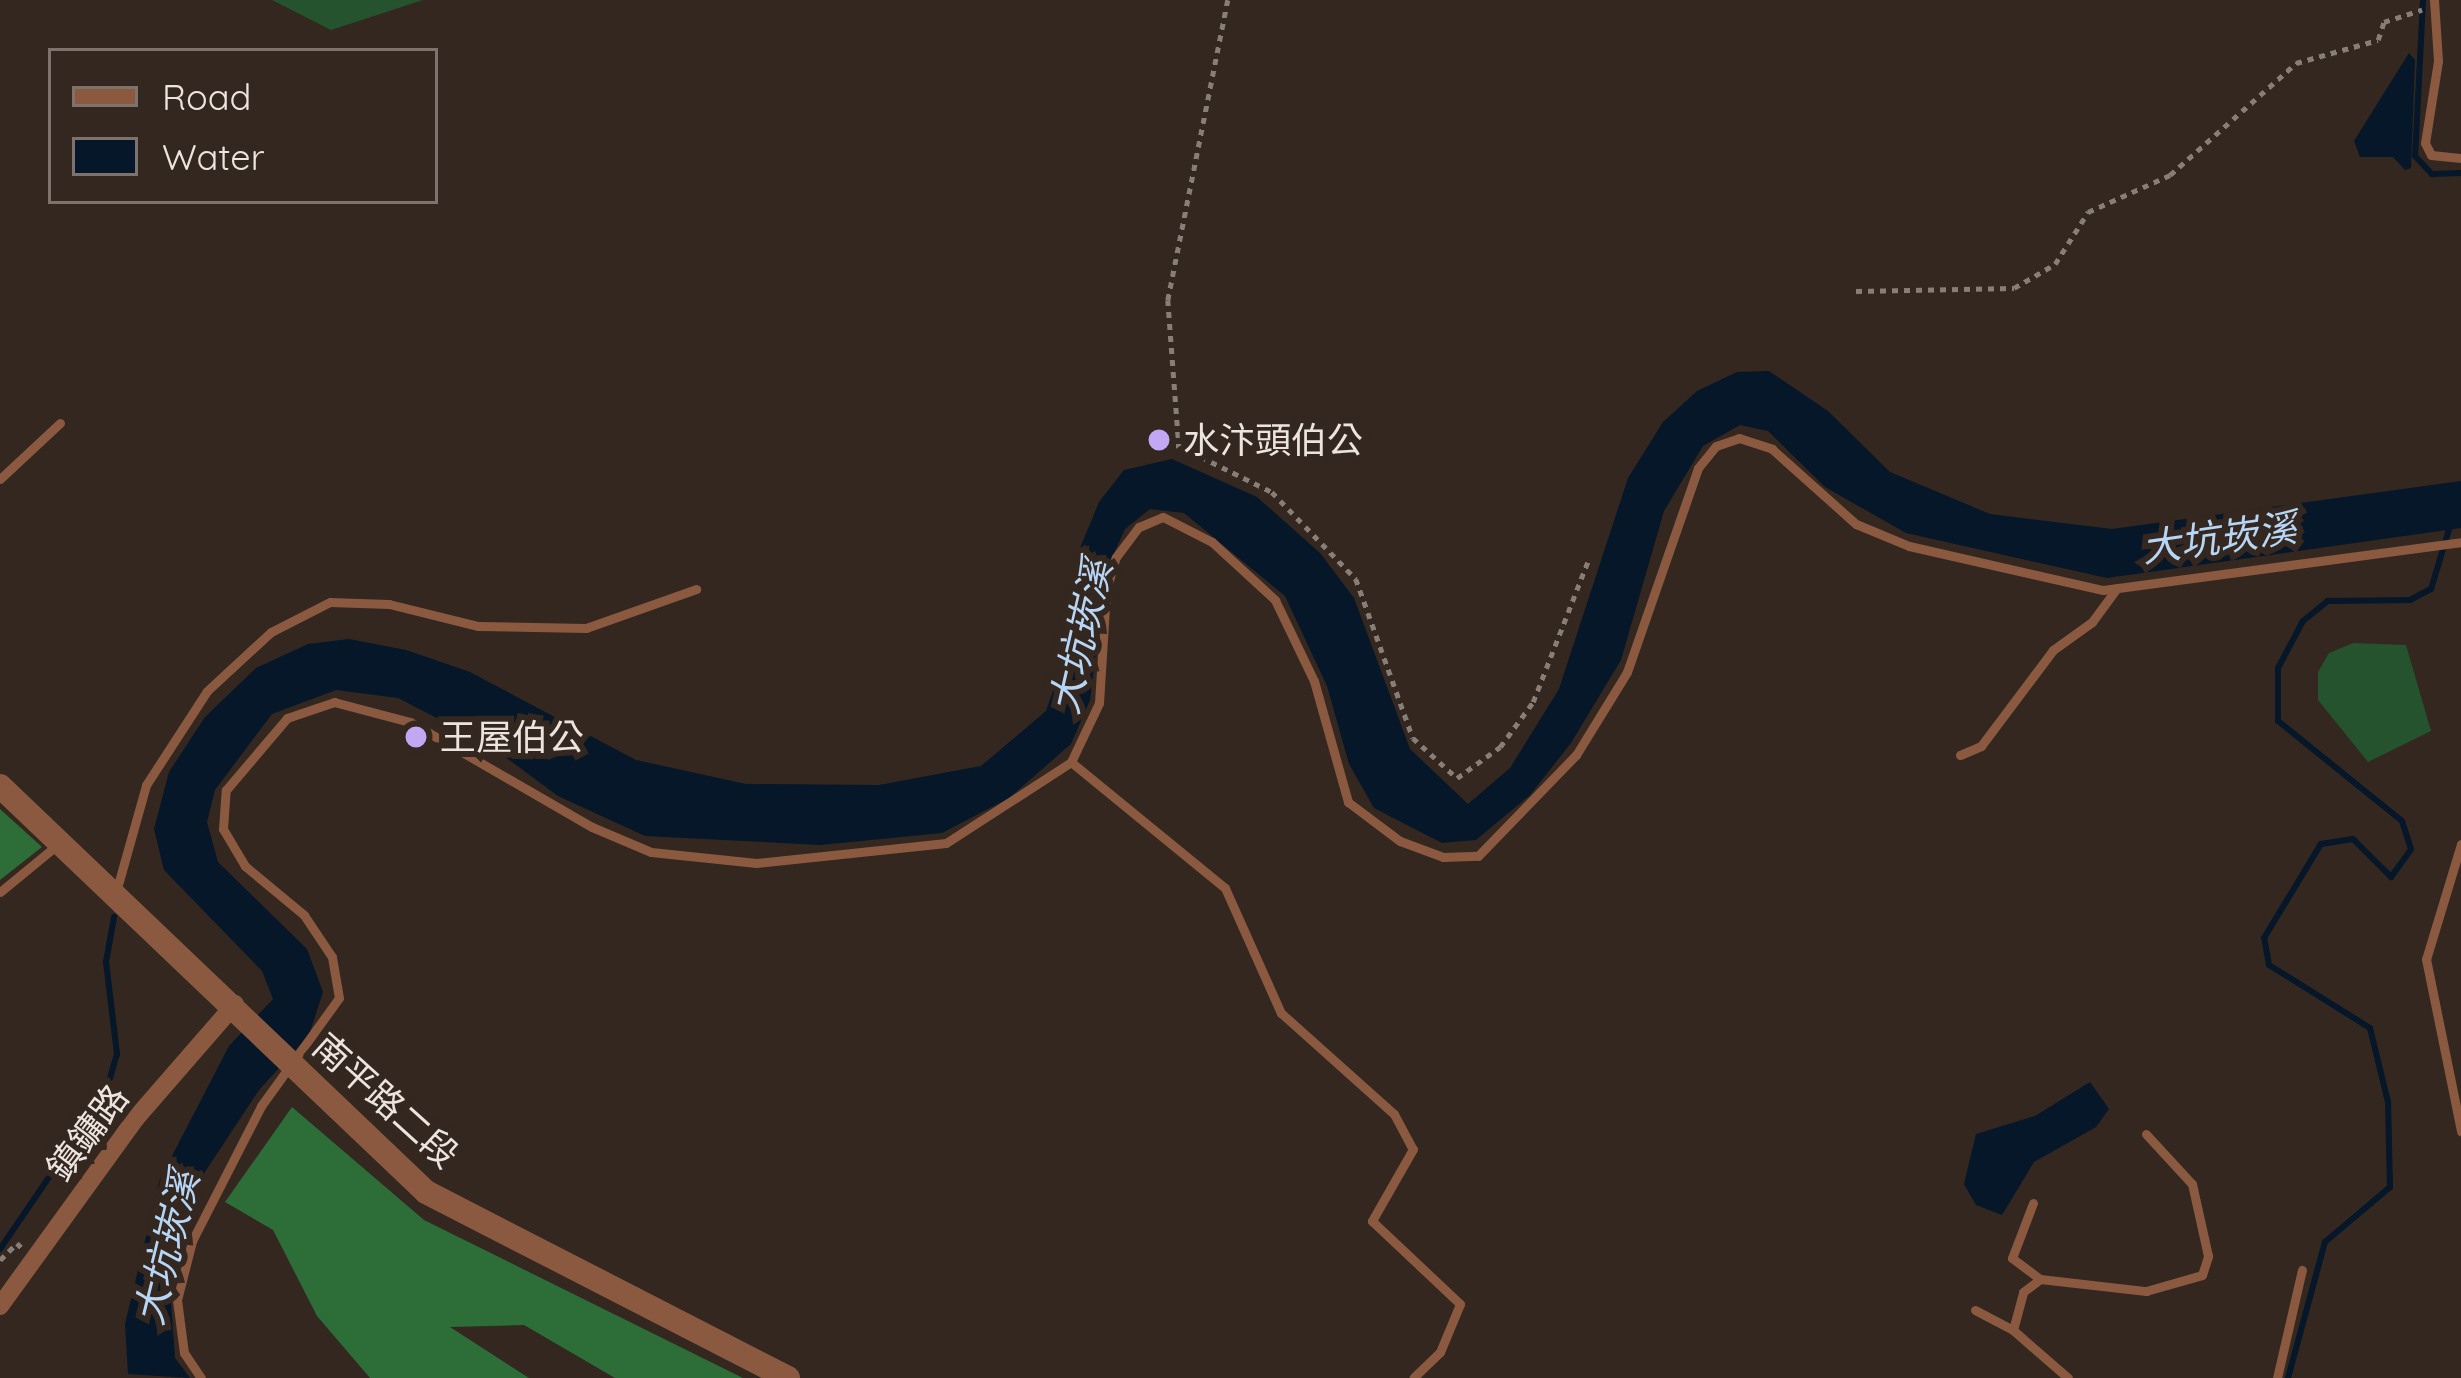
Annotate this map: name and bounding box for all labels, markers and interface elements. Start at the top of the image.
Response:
legend [48,48,438,204]
text: Road [162,74,251,119]
text: Water [162,134,265,179]
place label: 水汴頭伯公 [1183,418,1363,462]
marker: 水汴頭伯公 [1146,427,1172,453]
water label: 大坑崁溪 [2139,504,2299,572]
water label: 大坑崁溪 [1041,556,1121,718]
place label: 王屋伯公 [440,715,584,759]
marker: 王屋伯公 [403,724,429,750]
street label: 南平路二段 [305,1024,467,1176]
street label: 鎮鏞路 [37,1076,137,1188]
water label: 大坑崁溪 [125,1167,209,1329]

